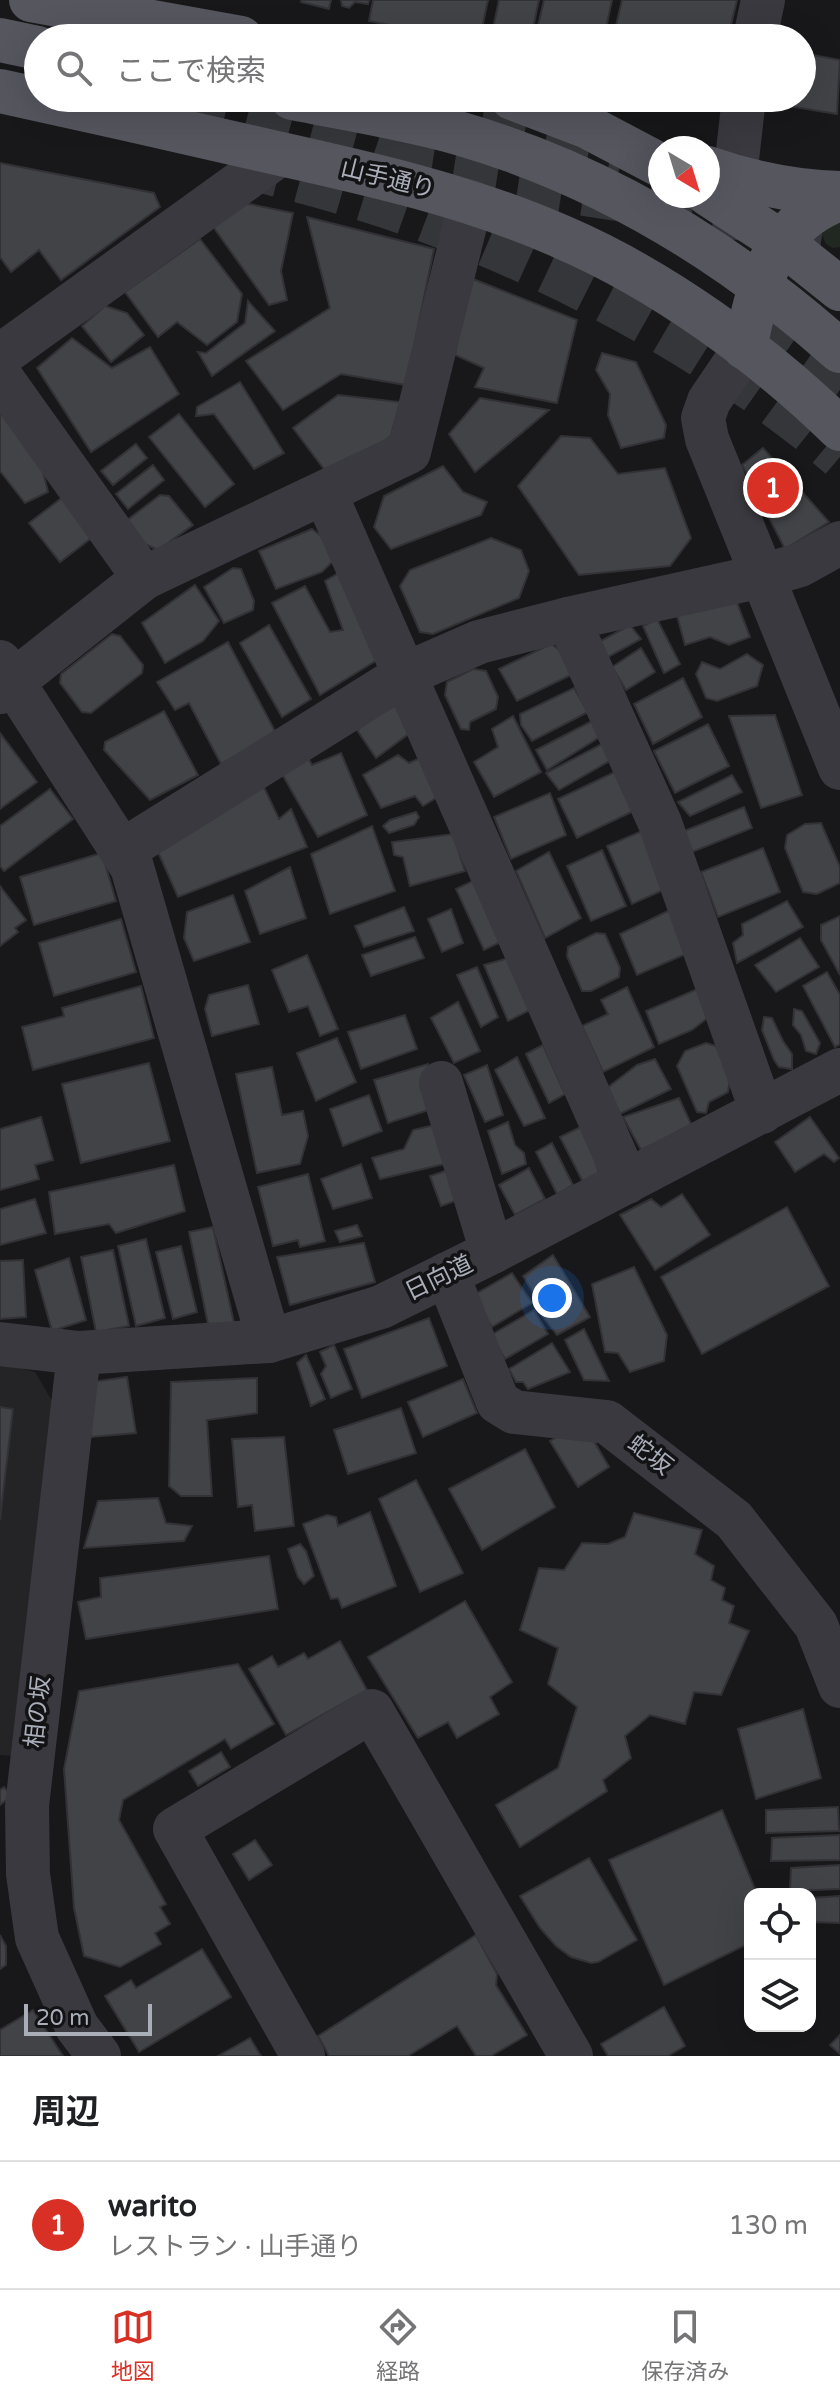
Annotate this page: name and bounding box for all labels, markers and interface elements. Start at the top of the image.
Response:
search box [24,24,816,112]
icon: search [52,46,96,90]
text: ここで検索 [116,53,266,90]
north arrow [648,136,720,208]
street label: 山手通り [338,153,438,205]
pin: 1 [747,458,799,518]
street label: 日向道 [400,1249,478,1307]
your location [532,1278,572,1318]
street label: 蛇坂 [622,1429,678,1481]
street label: 相の坂 [20,1675,56,1749]
map controls [744,1888,816,2032]
button: locate [744,1888,816,1960]
button: layers [744,1960,816,2032]
scale bar [24,2000,152,2036]
text: 20 m [36,2005,90,2031]
text: 周辺 [32,2092,100,2133]
text: warito [108,2188,197,2225]
text: 1 [50,2210,66,2241]
text: 130 m [728,2210,808,2241]
text: レストラン · 山手通り [108,2231,362,2262]
tab: 地図 [111,2305,155,2385]
tab: 経路 [376,2305,420,2385]
tab: 保存済み [641,2305,729,2385]

